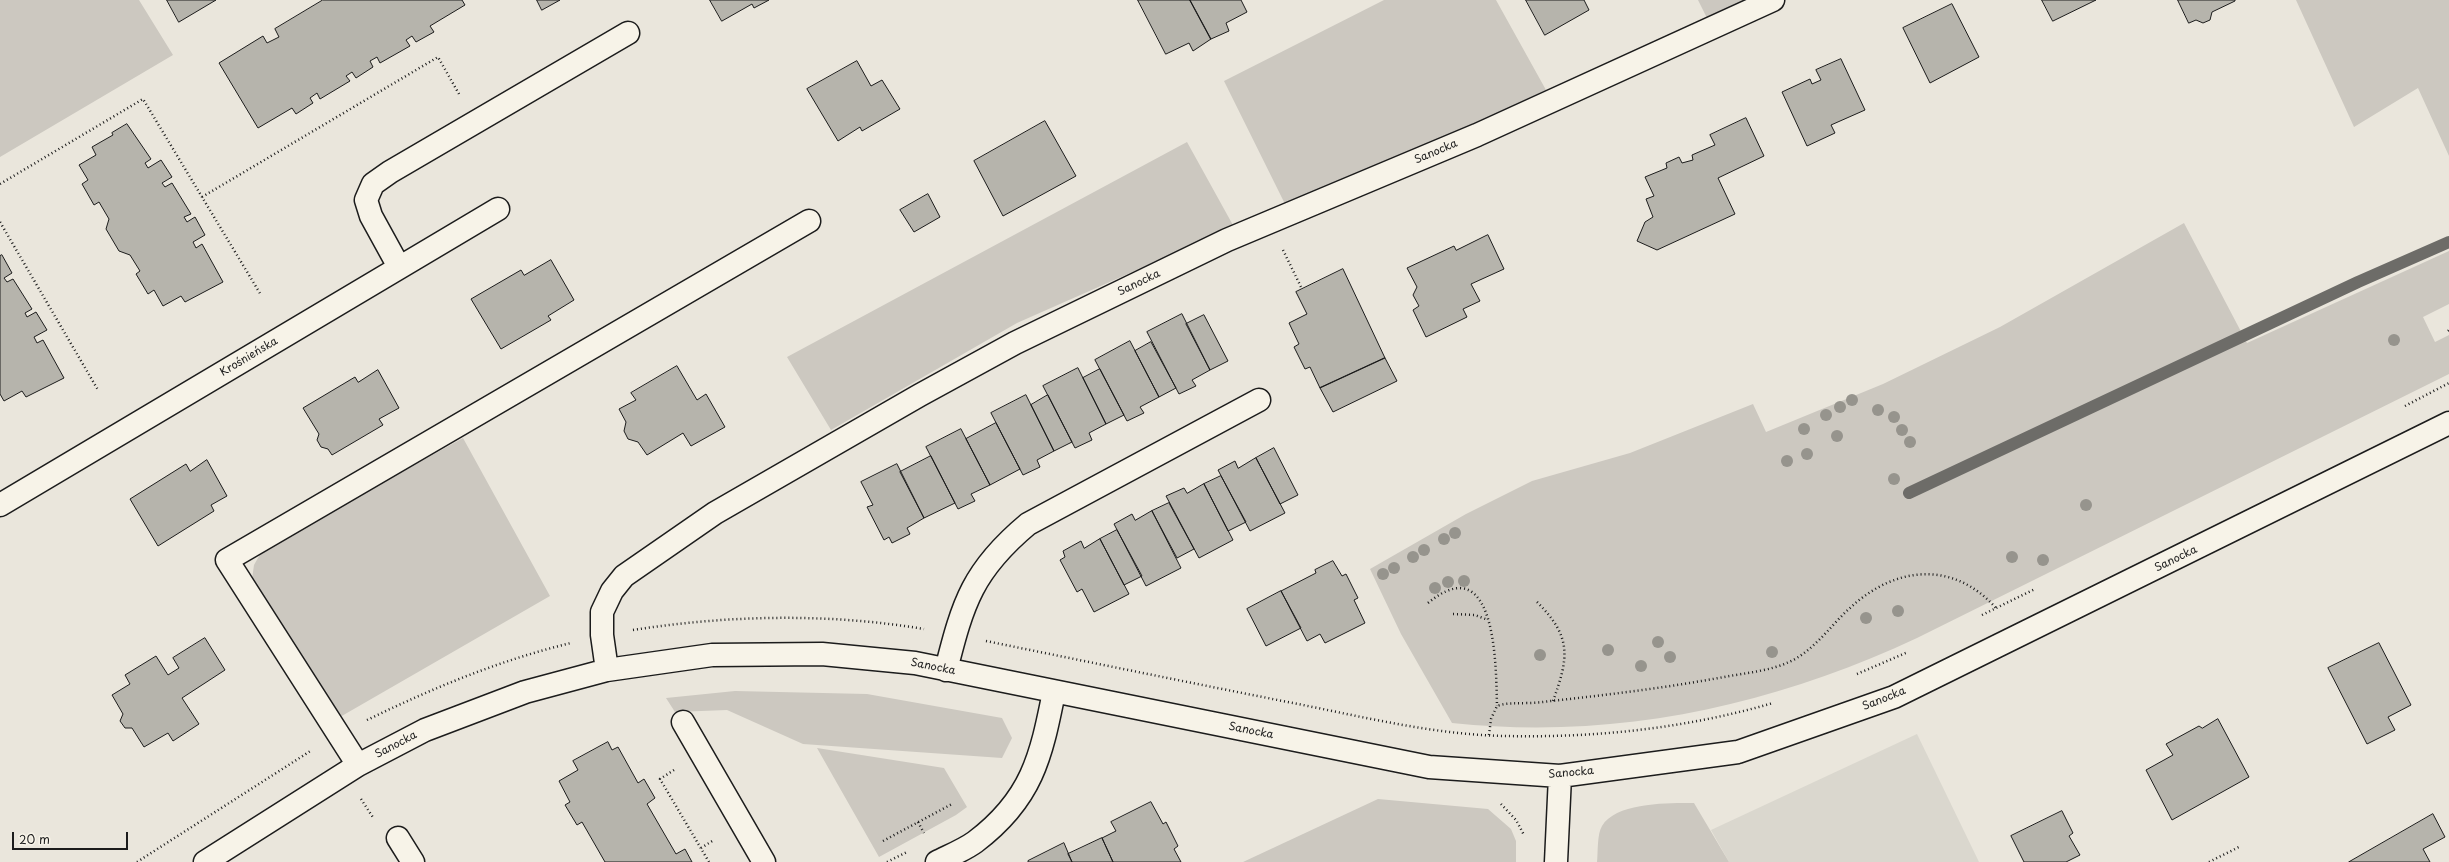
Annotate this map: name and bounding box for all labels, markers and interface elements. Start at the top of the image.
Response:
street label: Sanocka [1412,137,1460,167]
street label: Sanocka [1116,267,1162,299]
street label: Krośnieńska [218,335,280,379]
street label: Sanocka [2153,543,2199,575]
street label: Sanocka [909,656,957,678]
street label: Sanocka [1860,684,1908,714]
street label: Sanocka [1227,720,1275,742]
street label: Sanocka [373,728,419,762]
street label: Sanocka [1548,764,1594,782]
scale bar [14,824,130,850]
text: 20 m [19,830,50,848]

